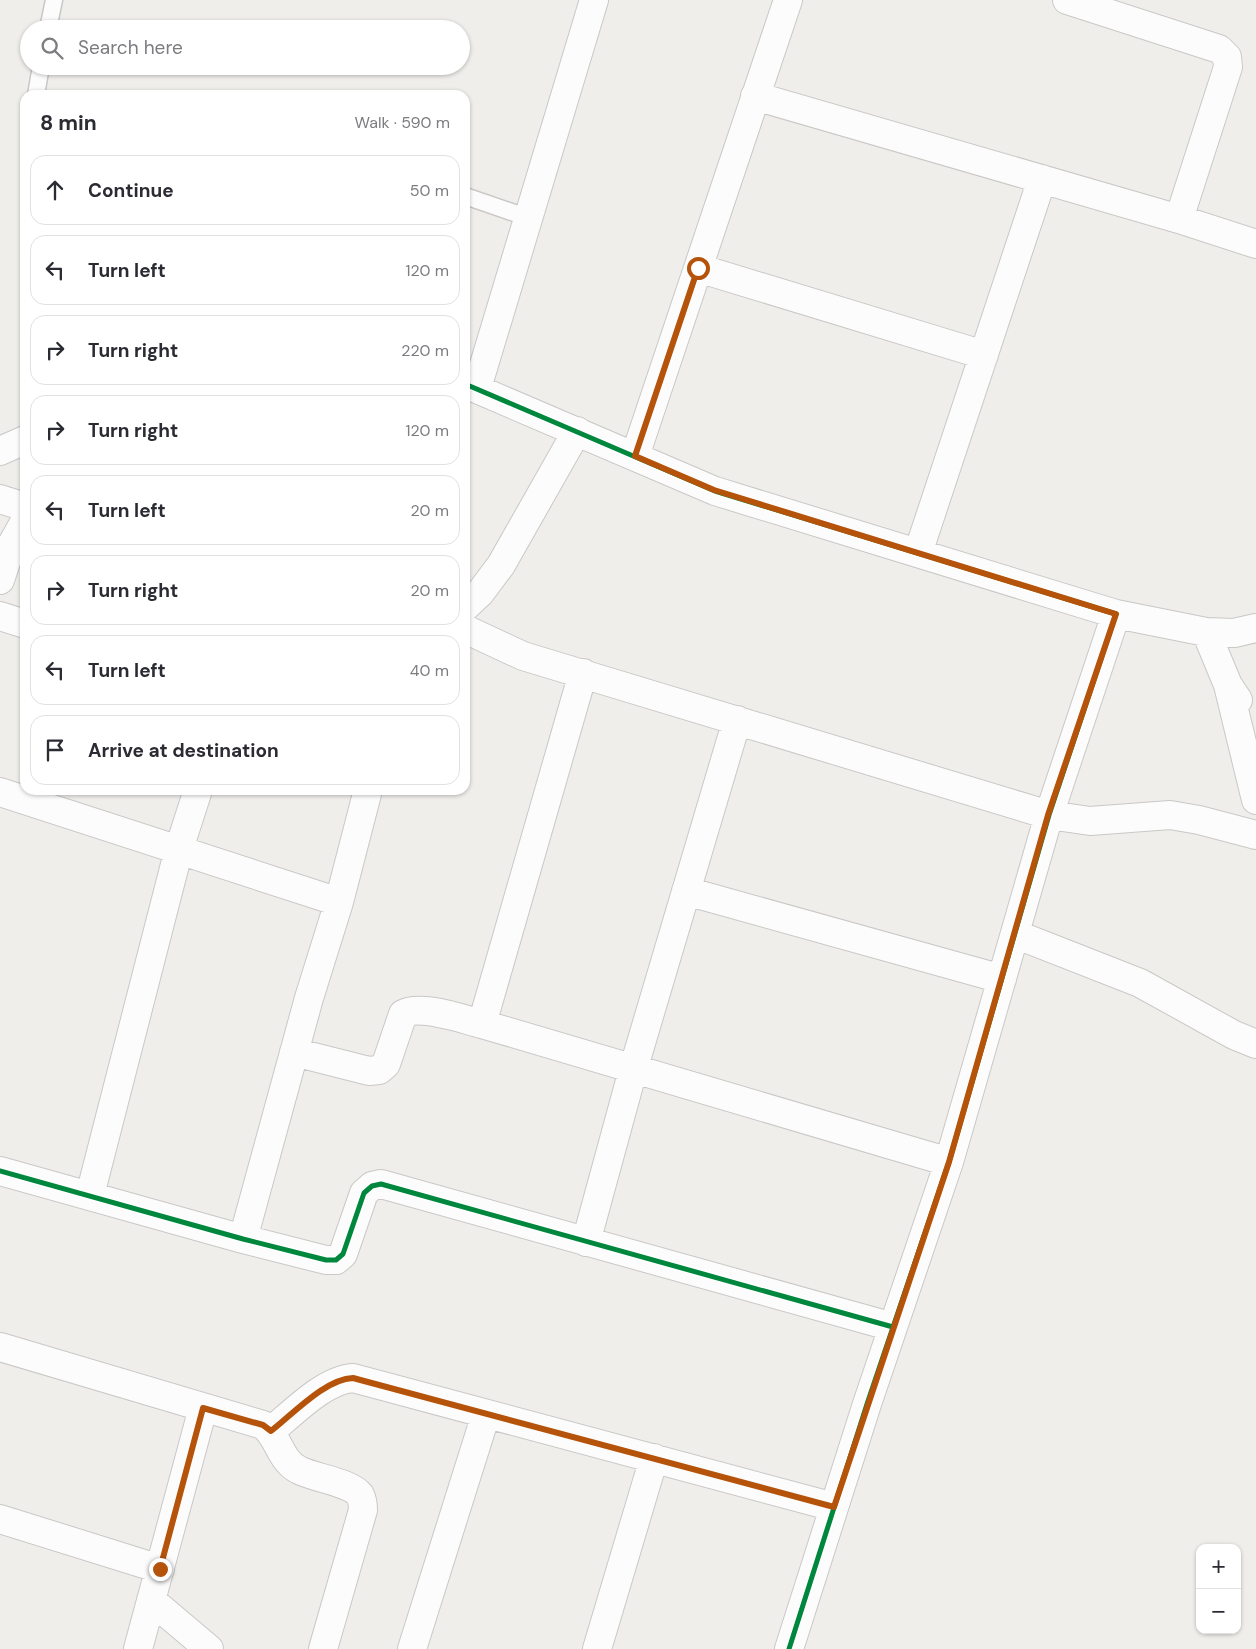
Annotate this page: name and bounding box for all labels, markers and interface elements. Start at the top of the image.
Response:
search box [20,20,470,75]
icon: search [38,34,66,62]
text: Search here [78,35,183,60]
text: 8 min [40,109,97,137]
text: Walk · 590 m [354,112,450,133]
icon: ahead [41,176,69,204]
text: Continue [88,178,174,203]
text: 50 m [410,180,449,201]
icon: left [41,256,69,284]
route start [687,257,710,280]
text: Turn left [88,258,166,283]
text: 120 m [405,260,449,281]
icon: right [41,336,69,364]
text: Turn right [88,338,178,363]
text: 220 m [401,340,449,361]
icon: right [41,416,69,444]
text: Turn right [88,418,178,443]
text: 120 m [405,420,449,441]
icon: left [41,496,69,524]
text: Turn left [88,498,166,523]
text: 20 m [410,500,449,521]
icon: right [41,576,69,604]
text: Turn right [88,578,178,603]
text: 20 m [410,580,449,601]
icon: left [41,656,69,684]
text: Turn left [88,658,166,683]
text: 40 m [410,660,449,681]
icon: arrive [41,736,69,764]
text: Arrive at destination [88,738,279,763]
map controls [1196,1544,1241,1634]
button: + [1196,1544,1241,1589]
route end [149,1558,172,1581]
button: − [1196,1589,1241,1634]

